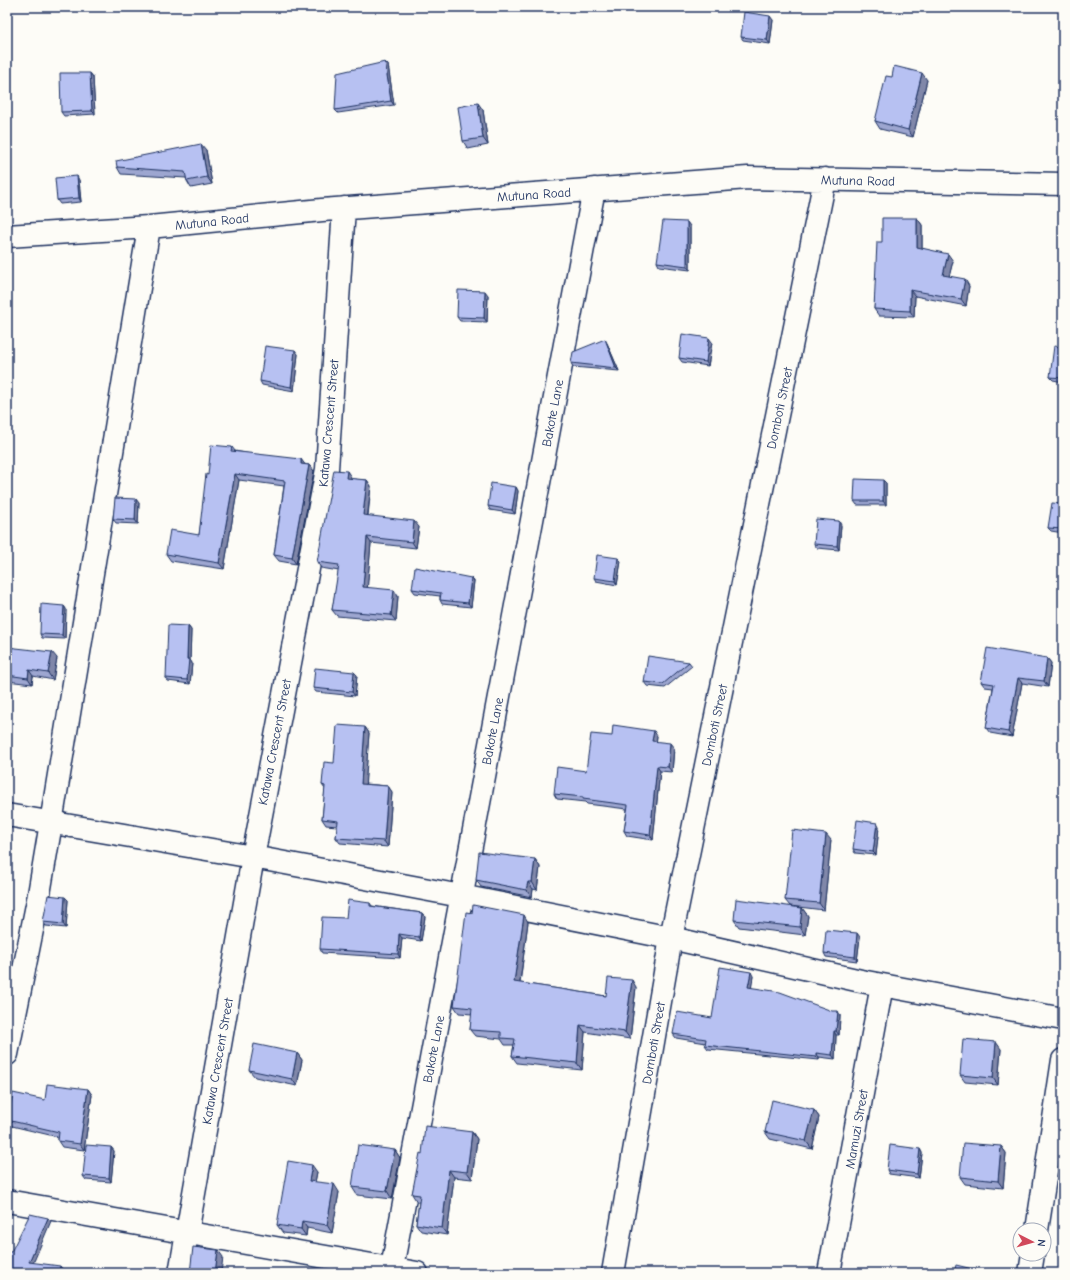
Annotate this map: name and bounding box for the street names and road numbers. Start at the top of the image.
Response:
street label: Mutuna Road [821,172,895,189]
street label: Mutuna Road [496,184,572,205]
street label: Mutuna Road [174,210,250,233]
street label: Katawa Crescent Street [315,357,342,487]
street label: Domboti Street [764,365,796,450]
street label: Bakote Lane [539,378,566,448]
street label: Katawa Crescent Street [255,677,294,806]
street label: Domboti Street [699,682,731,767]
street label: Bakote Lane [479,696,506,766]
street label: Katawa Crescent Street [199,996,236,1125]
street label: Domboti Street [639,1000,668,1085]
street label: Bakote Lane [420,1014,447,1084]
street label: Mamuzi Street [842,1087,871,1170]

